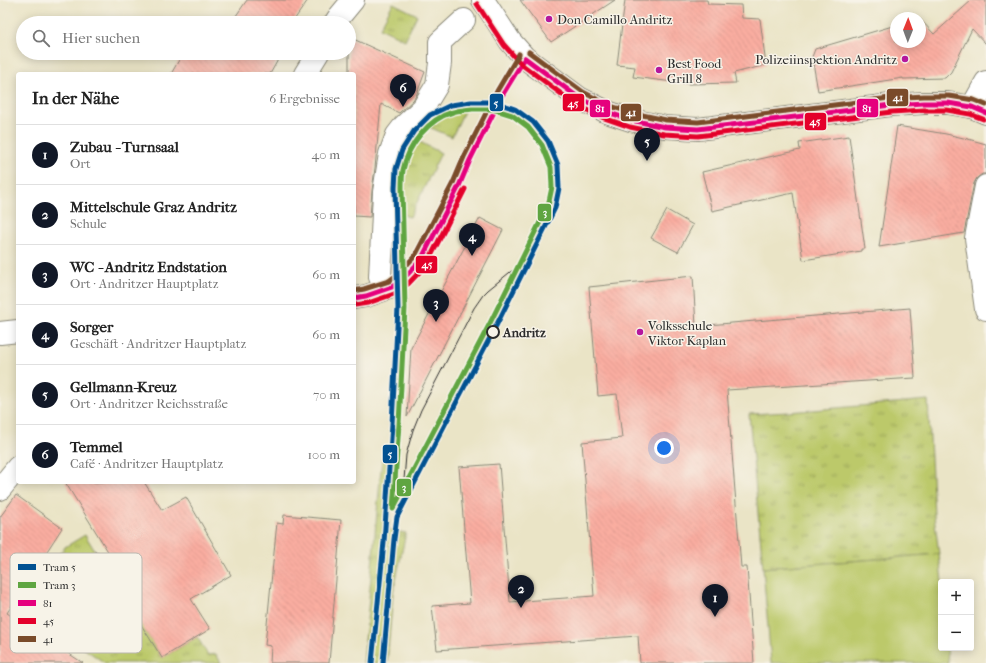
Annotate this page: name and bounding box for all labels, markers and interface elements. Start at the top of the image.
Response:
place label: Don Camillo Andritz [557,12,673,27]
north arrow [890,12,926,48]
marker: Don Camillo Andritz [544,14,554,24]
search box [16,16,356,60]
icon: search [30,27,52,49]
text: Hier suchen [62,29,140,47]
place label: Polizeiinspektion Andritz [755,52,897,67]
marker: Polizeiinspektion Andritz [900,54,910,64]
place label: Best Food Grill 8 [667,56,722,86]
marker: Best Food Grill 8 [654,65,664,75]
pin: 6 [390,74,416,107]
text: In der Nähe [32,88,119,108]
line badge: 41 [886,88,909,107]
text: 6 Ergebnisse [269,91,340,106]
text: 41 [892,91,903,104]
line badge: 5 [489,93,504,112]
line badge: 45 [562,93,585,112]
text: 5 [494,97,499,110]
text: 45 [567,97,579,110]
line badge: 81 [856,98,879,118]
line badge: 81 [589,99,611,118]
text: 81 [595,102,605,115]
text: 81 [862,102,872,115]
line badge: 41 [620,103,642,122]
text: 41 [625,106,636,119]
line badge: 45 [804,112,827,131]
text: 45 [809,115,821,128]
pin: 5 [634,128,660,161]
text: Zubau - Turnsaal [70,138,179,156]
text: 1 [43,147,47,162]
text: 40 m [312,147,340,162]
text: Ort [70,156,91,171]
text: Mittelschule Graz Andritz [70,198,237,216]
line badge: 3 [537,203,552,222]
text: 3 [543,206,548,219]
text: 2 [42,207,48,222]
text: 50 m [314,207,340,222]
text: Schule [70,216,107,231]
pin: 4 [459,223,485,256]
line badge: 45 [415,255,438,274]
text: WC - Andritz Endstation [70,258,227,276]
text: 45 [421,258,433,271]
text: 3 [42,267,48,282]
text: 60 m [312,267,340,282]
text: Ort · Andritzer Hauptplatz [70,276,218,291]
pin: 3 [423,289,449,322]
text: Sorger [70,318,113,336]
place label: Volksschule Viktor Kaplan [647,318,727,348]
marker: Andritz [486,325,500,339]
place label: Andritz [502,325,546,340]
text: 4 [41,327,49,342]
text: 60 m [312,327,340,342]
marker: Volksschule Viktor Kaplan [635,327,645,337]
text: Geschäft · Andritzer Hauptplatz [70,336,246,351]
text: Gellmann-Kreuz [70,378,177,396]
text: 5 [42,387,48,402]
text: 70 m [313,387,340,402]
text: Ort · Andritzer Reichsstraße [70,396,228,411]
text: Temmel [70,438,123,456]
your location [654,438,674,458]
line badge: 5 [382,444,398,464]
text: 6 [41,447,49,462]
text: 100 m [307,447,340,462]
text: 5 [388,448,393,461]
text: Café · Andritzer Hauptplatz [70,456,223,471]
line badge: 3 [396,478,412,497]
text: 3 [402,481,407,494]
legend [10,553,142,653]
text: Tram 5 [43,561,76,574]
pin: 2 [508,575,534,608]
text: Tram 3 [43,579,75,592]
map controls [938,579,974,651]
button: + [938,579,974,615]
pin: 1 [702,584,728,617]
text: 81 [43,597,53,610]
text: 45 [43,615,54,628]
button: − [938,615,974,651]
text: 41 [43,633,53,646]

